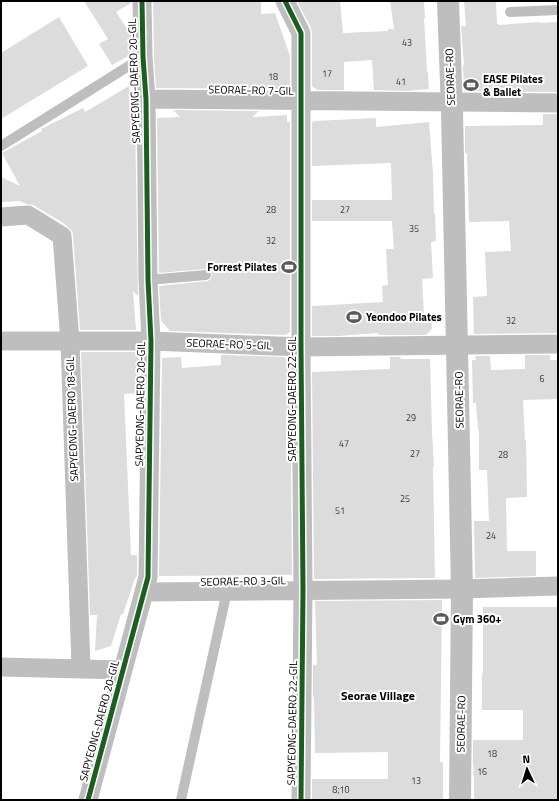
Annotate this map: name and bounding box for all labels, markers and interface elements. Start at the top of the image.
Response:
street label: SAPYEONG-DAERO 20-GIL [124,18,144,144]
house number: 43 [402,36,412,49]
street label: SEORAE-RO [441,48,459,106]
house number: 17 [322,67,332,80]
house number: 18 [268,70,278,83]
place label: EASE Pilates & Ballet [483,71,543,100]
house number: 41 [396,75,406,88]
sports icon: EASE Pilates & Ballet [462,76,480,94]
street label: SEORAE-RO 7-GIL [208,81,295,99]
house number: 28 [266,203,276,216]
house number: 27 [340,203,350,216]
house number: 35 [409,222,419,235]
house number: 32 [266,234,276,247]
sports icon: Forrest Pilates [280,258,298,276]
place label: Forrest Pilates [207,259,277,275]
sports icon: Yeondoo Pilates [345,308,363,326]
place label: Yeondoo Pilates [366,309,442,325]
house number: 32 [506,314,516,327]
street label: SEORAE-RO 5-GIL [186,335,273,354]
street label: SAPYEONG-DAERO 22-GIL [284,336,300,461]
street label: SAPYEONG-DAERO 20-GIL [131,341,149,467]
street label: SAPYEONG-DAERO 18-GIL [62,356,82,482]
street label: SEORAE-RO [451,371,467,429]
house number: 6 [539,372,545,385]
house number: 29 [406,411,416,424]
house number: 47 [339,437,349,450]
house number: 27 [410,447,420,460]
house number: 28 [498,448,508,461]
house number: 25 [400,492,410,505]
house number: 51 [335,504,345,517]
house number: 24 [486,529,496,542]
street label: SEORAE-RO 3-GIL [200,572,287,590]
sports icon: Gym 360+ [432,610,450,628]
place label: Gym 360+ [453,611,501,627]
street label: SAPYEONG-DAERO 20-GIL [75,658,123,783]
street label: SAPYEONG-DAERO 22-GIL [283,660,301,786]
district label: Seorae Village [341,686,415,705]
street label: SEORAE-RO [453,695,469,753]
house number: 18 [487,747,497,760]
north arrow [507,749,547,789]
text: N [522,751,531,767]
house number: 16 [477,765,487,778]
house number: 13 [411,774,421,787]
house number: 8;10 [332,783,350,796]

